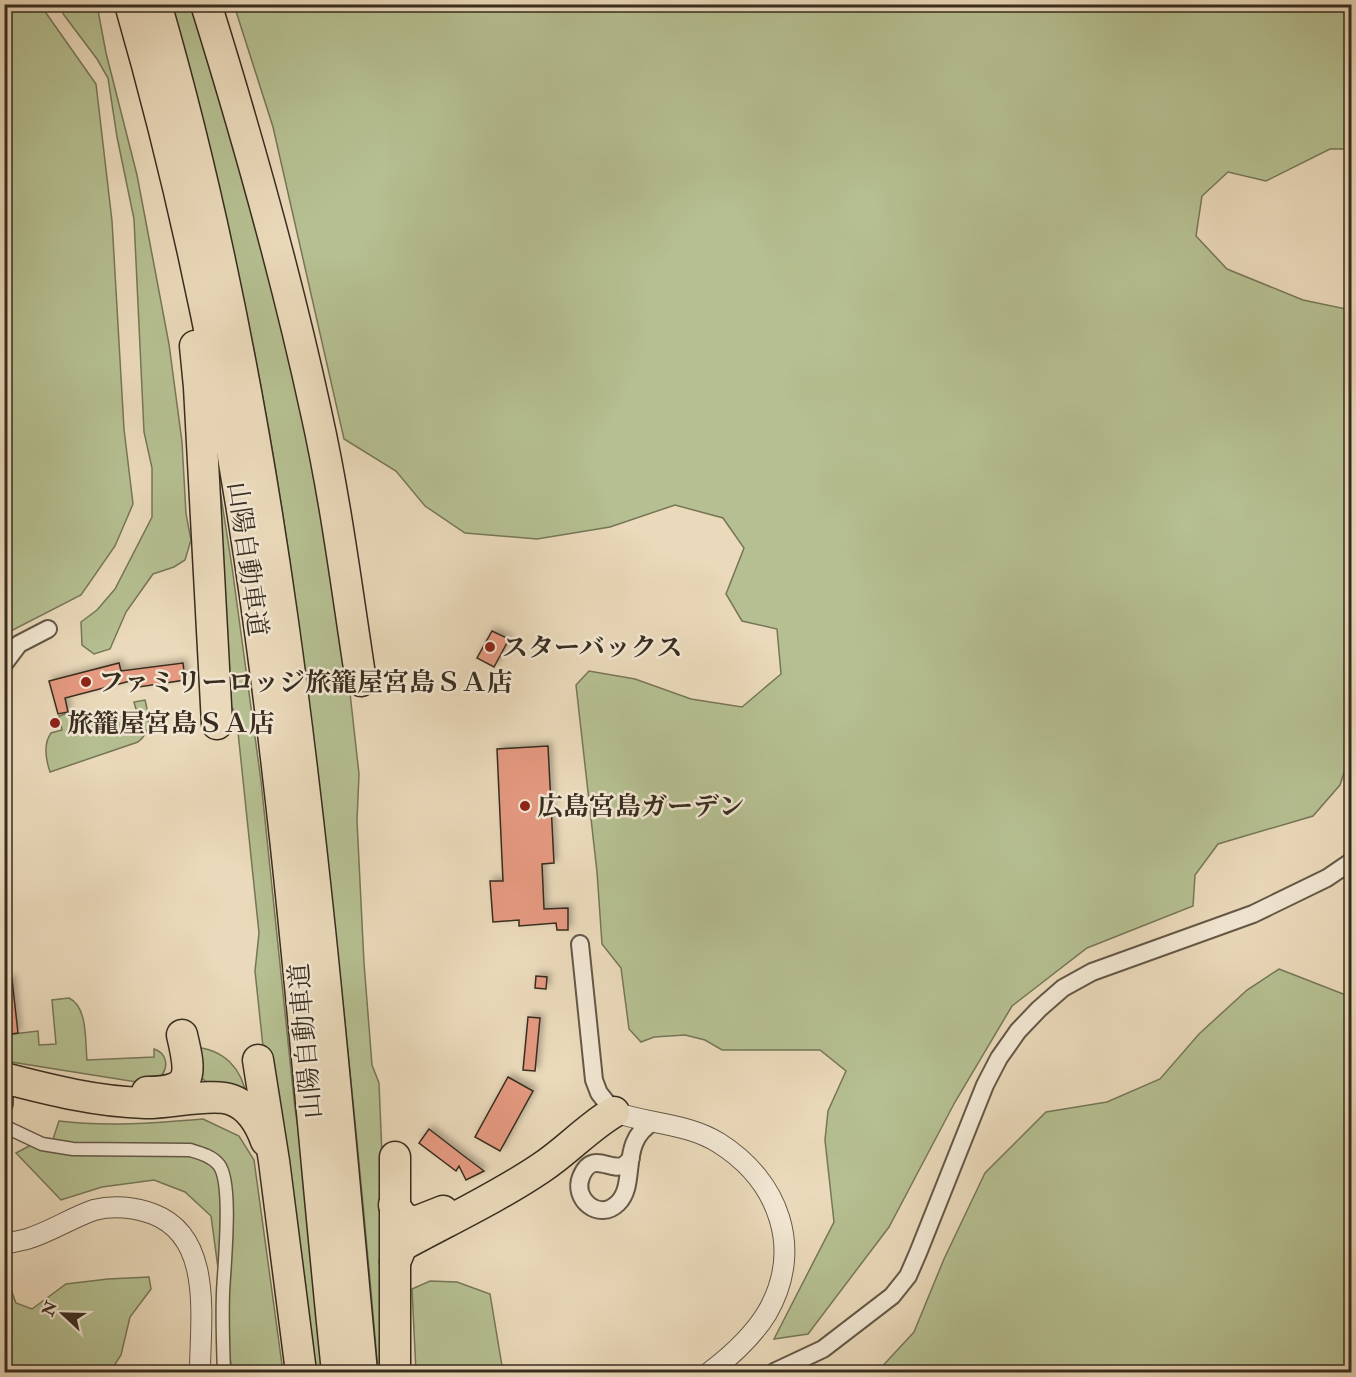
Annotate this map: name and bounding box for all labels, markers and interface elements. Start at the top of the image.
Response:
street label: 山陽自動車道 [220,480,274,639]
place label: スターバックス [502,632,682,664]
marker: スターバックス [483,640,497,654]
place label: ファミリーロッジ旅籠屋宮島ＳＡ店 [98,667,513,699]
marker: ファミリーロッジ旅籠屋宮島ＳＡ店 [79,675,93,689]
place label: 旅籠屋宮島ＳＡ店 [67,708,275,740]
marker: 旅籠屋宮島ＳＡ店 [48,716,62,730]
place label: 広島宮島ガーデン [537,791,744,823]
marker: 広島宮島ガーデン [518,799,532,813]
street label: 山陽自動車道 [283,962,329,1120]
north arrow [33,1284,93,1344]
text: N [38,1298,62,1320]

